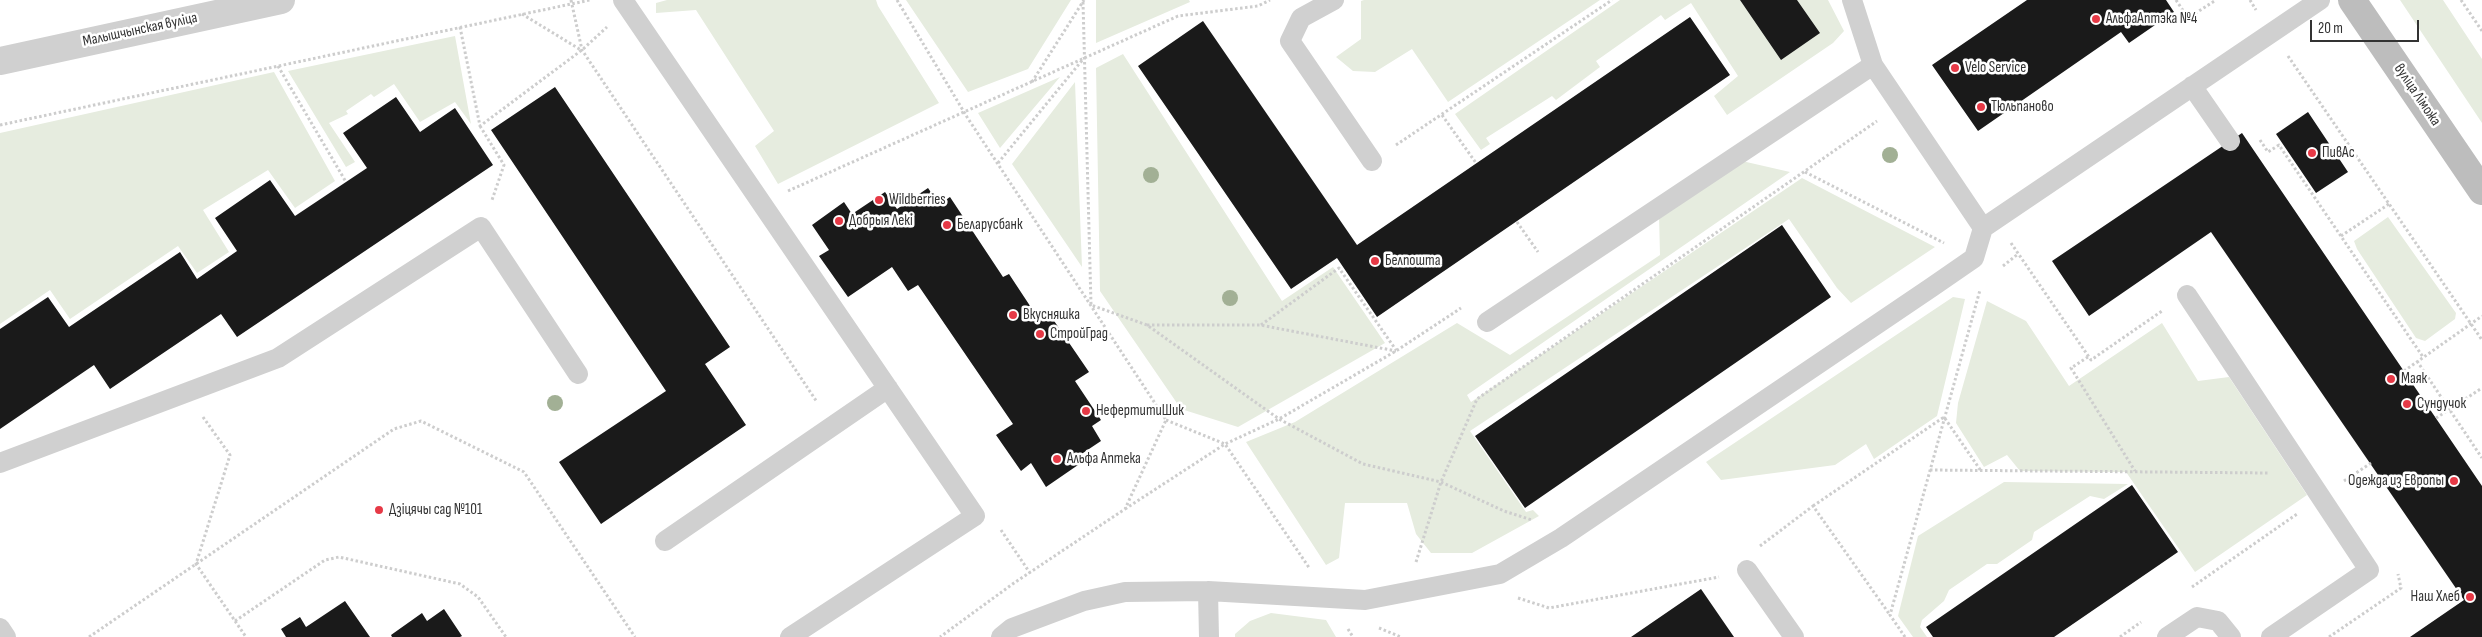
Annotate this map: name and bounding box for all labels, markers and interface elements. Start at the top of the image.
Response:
street label: Малышчынская вуліца [81,9,199,51]
place label: АльфаАптэка №4 [2106,10,2197,28]
scale bar [2312,10,2421,42]
marker: АльфаАптэка №4 [2090,13,2102,25]
text: 20 m [2318,19,2343,38]
place label: Velo Service [1965,59,2026,77]
street label: вуліца Ліможа [2390,61,2444,129]
marker: Velo Service [1949,62,1961,74]
place label: Тюльпаново [1991,98,2054,116]
marker: Тюльпаново [1975,101,1987,113]
place label: ПивАс [2322,144,2355,162]
marker: ПивАс [2306,147,2318,159]
place label: Wildberries [889,191,946,209]
marker: Wildberries [873,194,885,206]
place label: Добрыя Лекі [849,212,913,230]
marker: Добрыя Лекі [833,215,845,227]
place label: Беларусбанк [957,216,1023,234]
marker: Беларусбанк [941,219,953,231]
place label: Белпошта [1385,252,1440,270]
marker: Белпошта [1369,255,1381,267]
place label: Вкусняшка [1023,306,1080,324]
marker: Вкусняшка [1007,309,1019,321]
place label: СтройГрад [1050,325,1108,343]
marker: СтройГрад [1034,328,1046,340]
place label: Маяк [2401,370,2427,388]
marker: Маяк [2385,373,2397,385]
place label: Сундучок [2417,395,2466,413]
marker: Сундучок [2401,398,2413,410]
place label: НефертитиШик [1096,402,1184,420]
marker: НефертитиШик [1080,405,1092,417]
place label: Альфа Аптека [1067,450,1141,468]
marker: Альфа Аптека [1051,453,1063,465]
place label: Одежда из Европы [2348,472,2444,490]
marker: Одежда из Европы [2448,475,2460,487]
place label: Дзіцячы сад №101 [389,501,482,519]
marker: Дзіцячы сад №101 [373,504,385,516]
place label: Наш Хлеб [2411,588,2460,606]
marker: Наш Хлеб [2464,591,2476,603]

